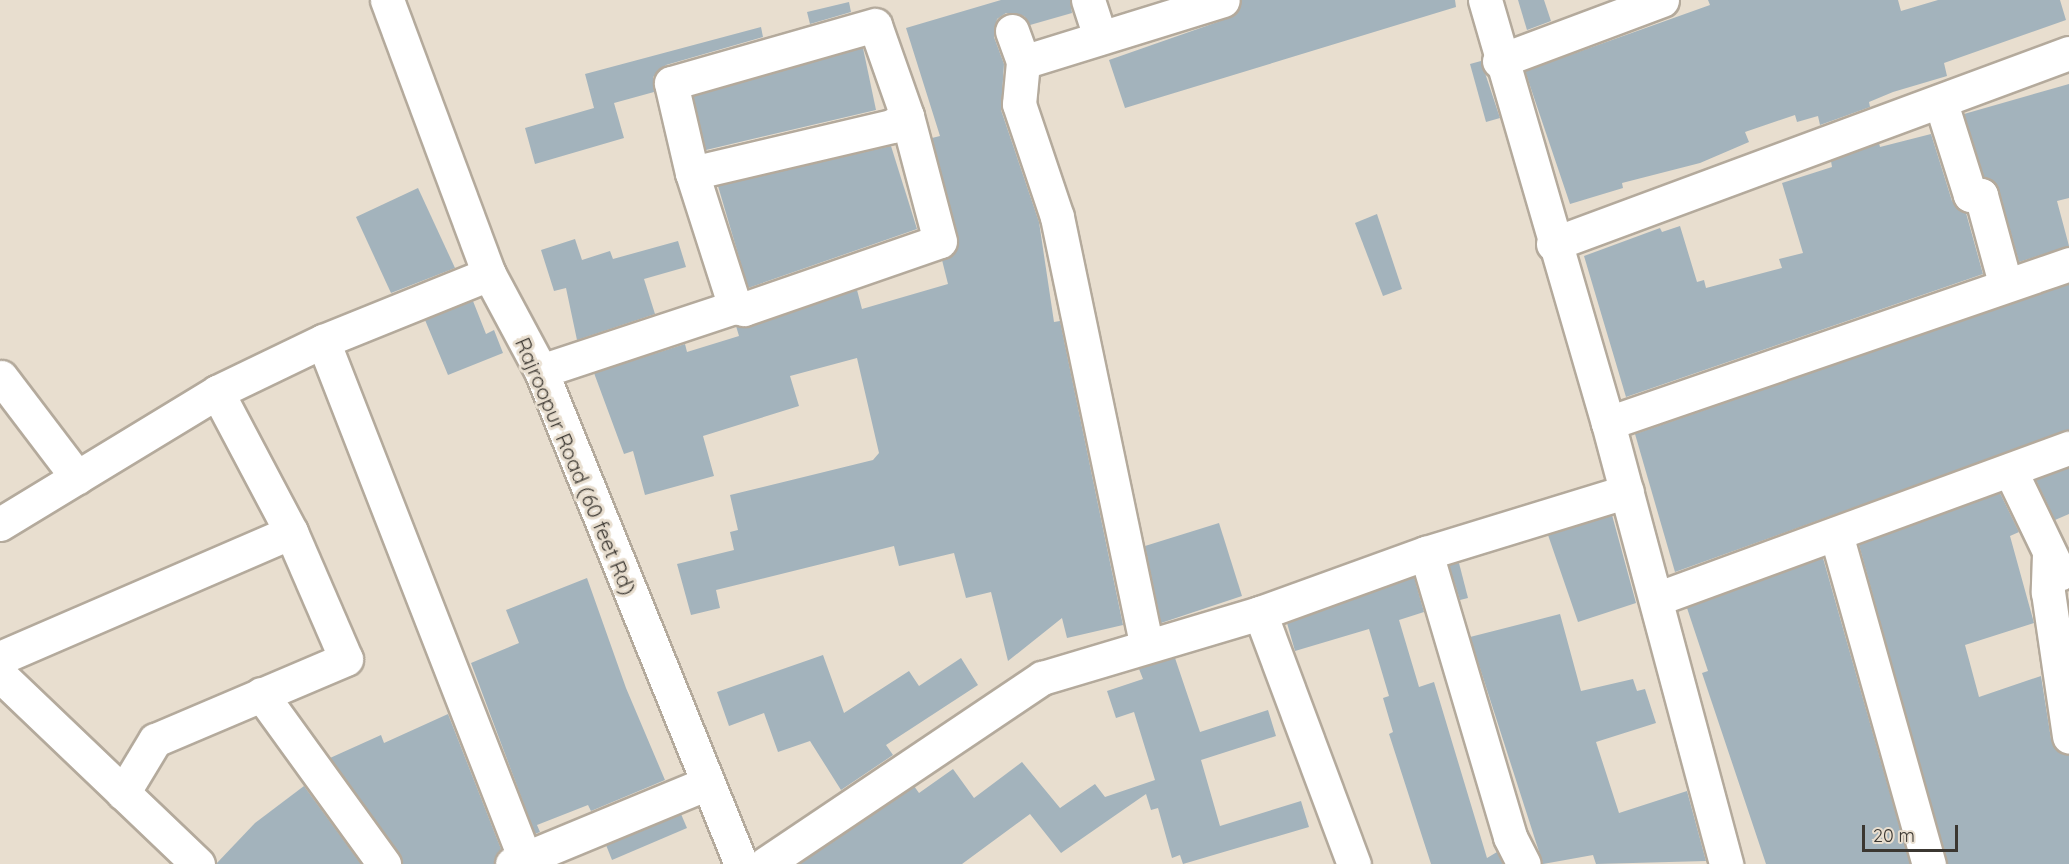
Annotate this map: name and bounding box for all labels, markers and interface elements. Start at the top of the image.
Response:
street label: Rajroopur Road (60 feet Rd) [510,334,642,598]
scale bar [1865,813,1961,851]
text: 20 m [1873,824,1915,847]

